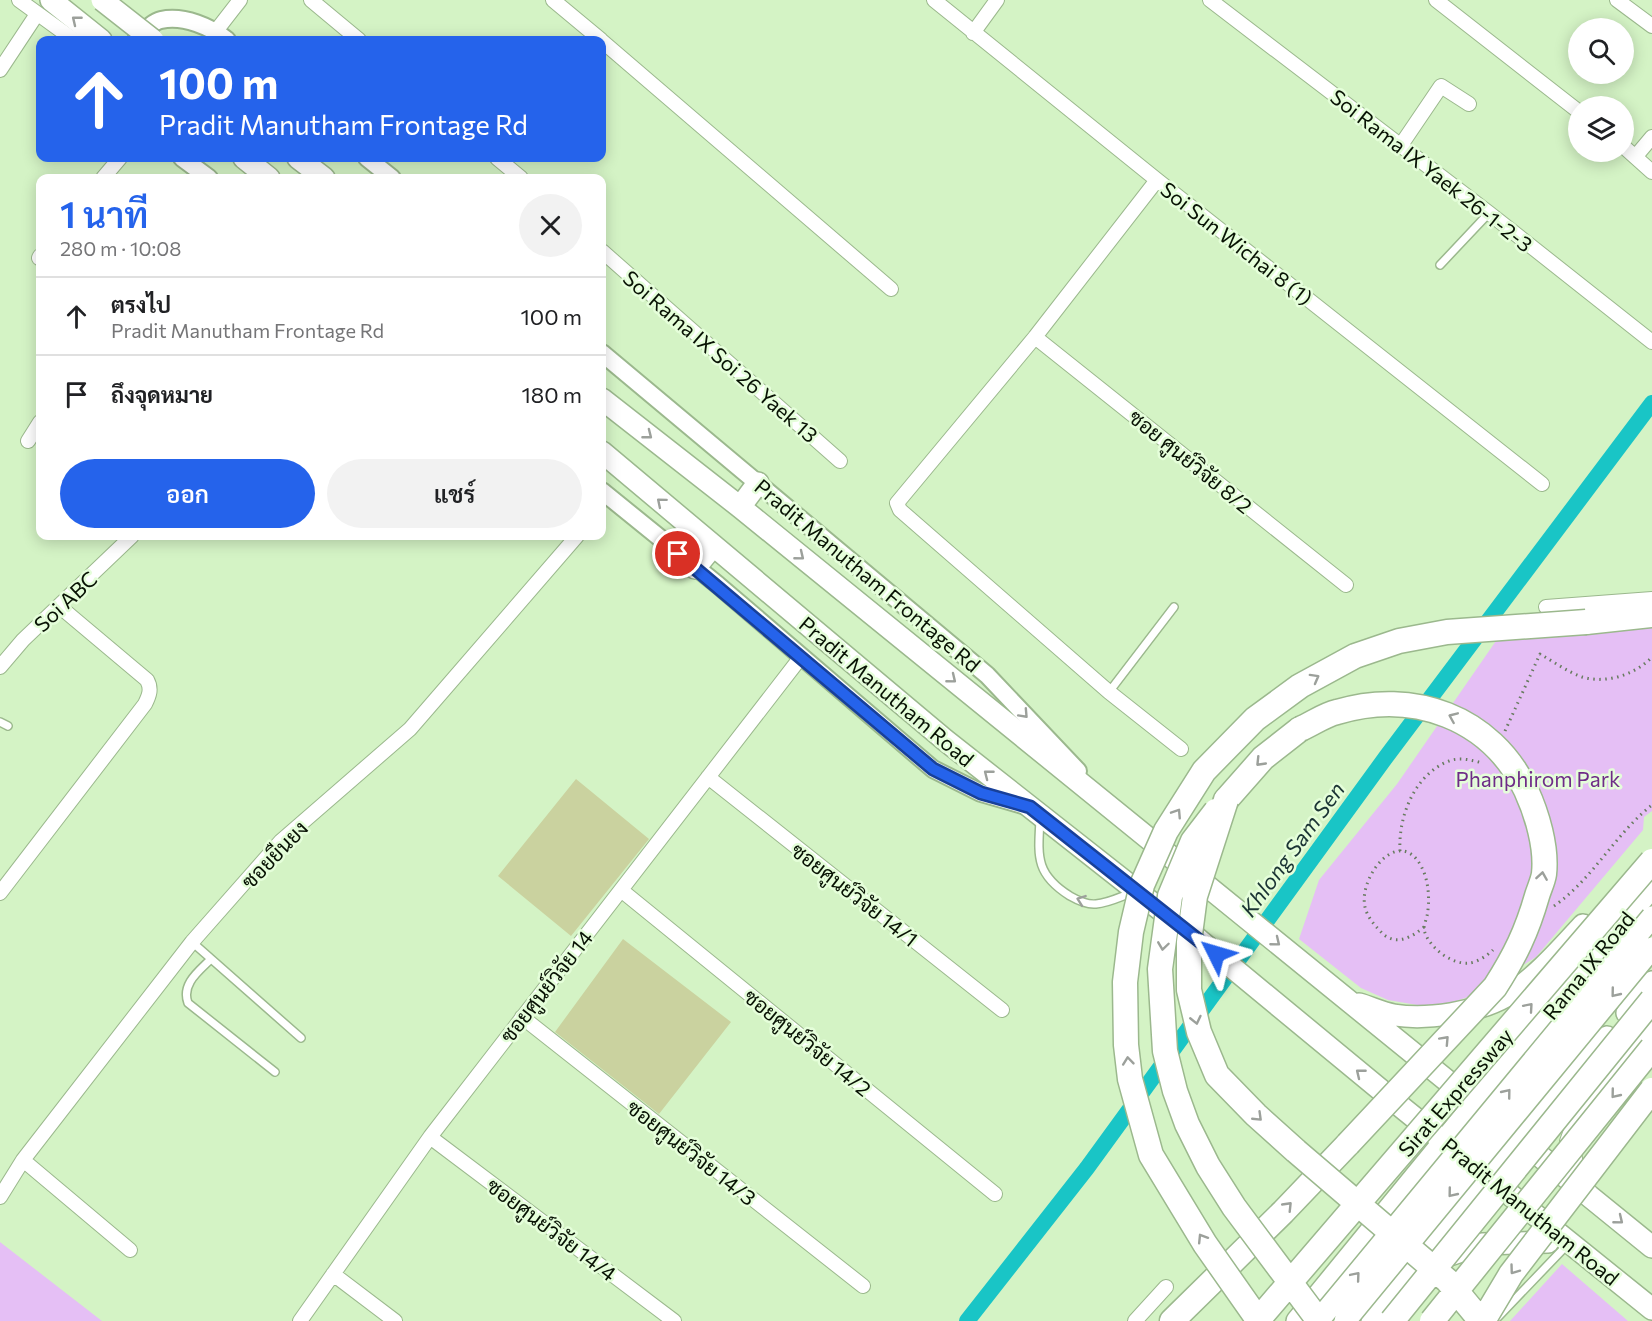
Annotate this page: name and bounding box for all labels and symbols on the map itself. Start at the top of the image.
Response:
one-way arrow [72,17,83,28]
street label: Soi Rama IX Yaek 26-1-2-3 [1326,83,1538,257]
street label: Soi Sun Wichai 8 (1) [1156,176,1318,310]
street label: Soi Rama IX Soi 26 Yaek 13 [619,265,823,447]
street label: ซอย ศูนย์วิจัย 8/2 [1122,404,1258,521]
one-way arrow [641,428,652,439]
street label: Pradit Manutham Frontage Rd [750,473,986,677]
one-way arrow [657,498,668,509]
pin [652,528,703,579]
one-way arrow [793,549,804,560]
street label: Soi ABC [28,566,102,636]
street label: Pradit Manutham Road [795,611,979,771]
one-way arrow [945,672,956,683]
one-way arrow [1309,674,1319,685]
one-way arrow [1017,707,1028,718]
one-way arrow [1448,712,1459,724]
one-way arrow [1257,754,1268,765]
park label: Phanphirom Park [1456,766,1620,791]
one-way arrow [984,771,995,782]
water label: Khlong Sam Sen [1234,776,1350,922]
one-way arrow [1170,809,1182,819]
street label: ซอยยืนยง [236,815,312,893]
street label: ซอยศูนย์วิจัย 14/1 [784,837,923,954]
one-way arrow [1535,871,1547,881]
one-way arrow [1076,895,1087,907]
street label: Rama IX Road [1537,906,1639,1024]
position arrow [1184,922,1248,986]
street label: ซอยศูนย์วิจัย 14 [494,925,601,1049]
one-way arrow [1270,934,1281,945]
one-way arrow [1157,942,1170,951]
street label: ซอยศูนย์วิจัย 14/2 [737,983,877,1104]
one-way arrow [1611,986,1622,997]
one-way arrow [1521,1003,1532,1014]
one-way arrow [1189,1015,1202,1025]
street label: Sirat Expressway [1393,1023,1518,1161]
one-way arrow [1438,1037,1449,1047]
one-way arrow [1122,1056,1135,1065]
one-way arrow [1355,1069,1366,1080]
one-way arrow [1612,1087,1623,1098]
one-way arrow [1499,1089,1510,1100]
street label: ซอยศูนย์วิจัย 14/3 [620,1094,761,1213]
one-way arrow [1251,1109,1262,1120]
street label: Pradit Manutham Road [1438,1132,1624,1290]
street label: ซอยศูนย์วิจัย 14/4 [480,1172,622,1289]
one-way arrow [1448,1186,1459,1197]
one-way arrow [1281,1203,1292,1213]
one-way arrow [1613,1213,1624,1224]
one-way arrow [1197,1234,1209,1244]
one-way arrow [1510,1263,1521,1274]
one-way arrow [1348,1272,1359,1283]

